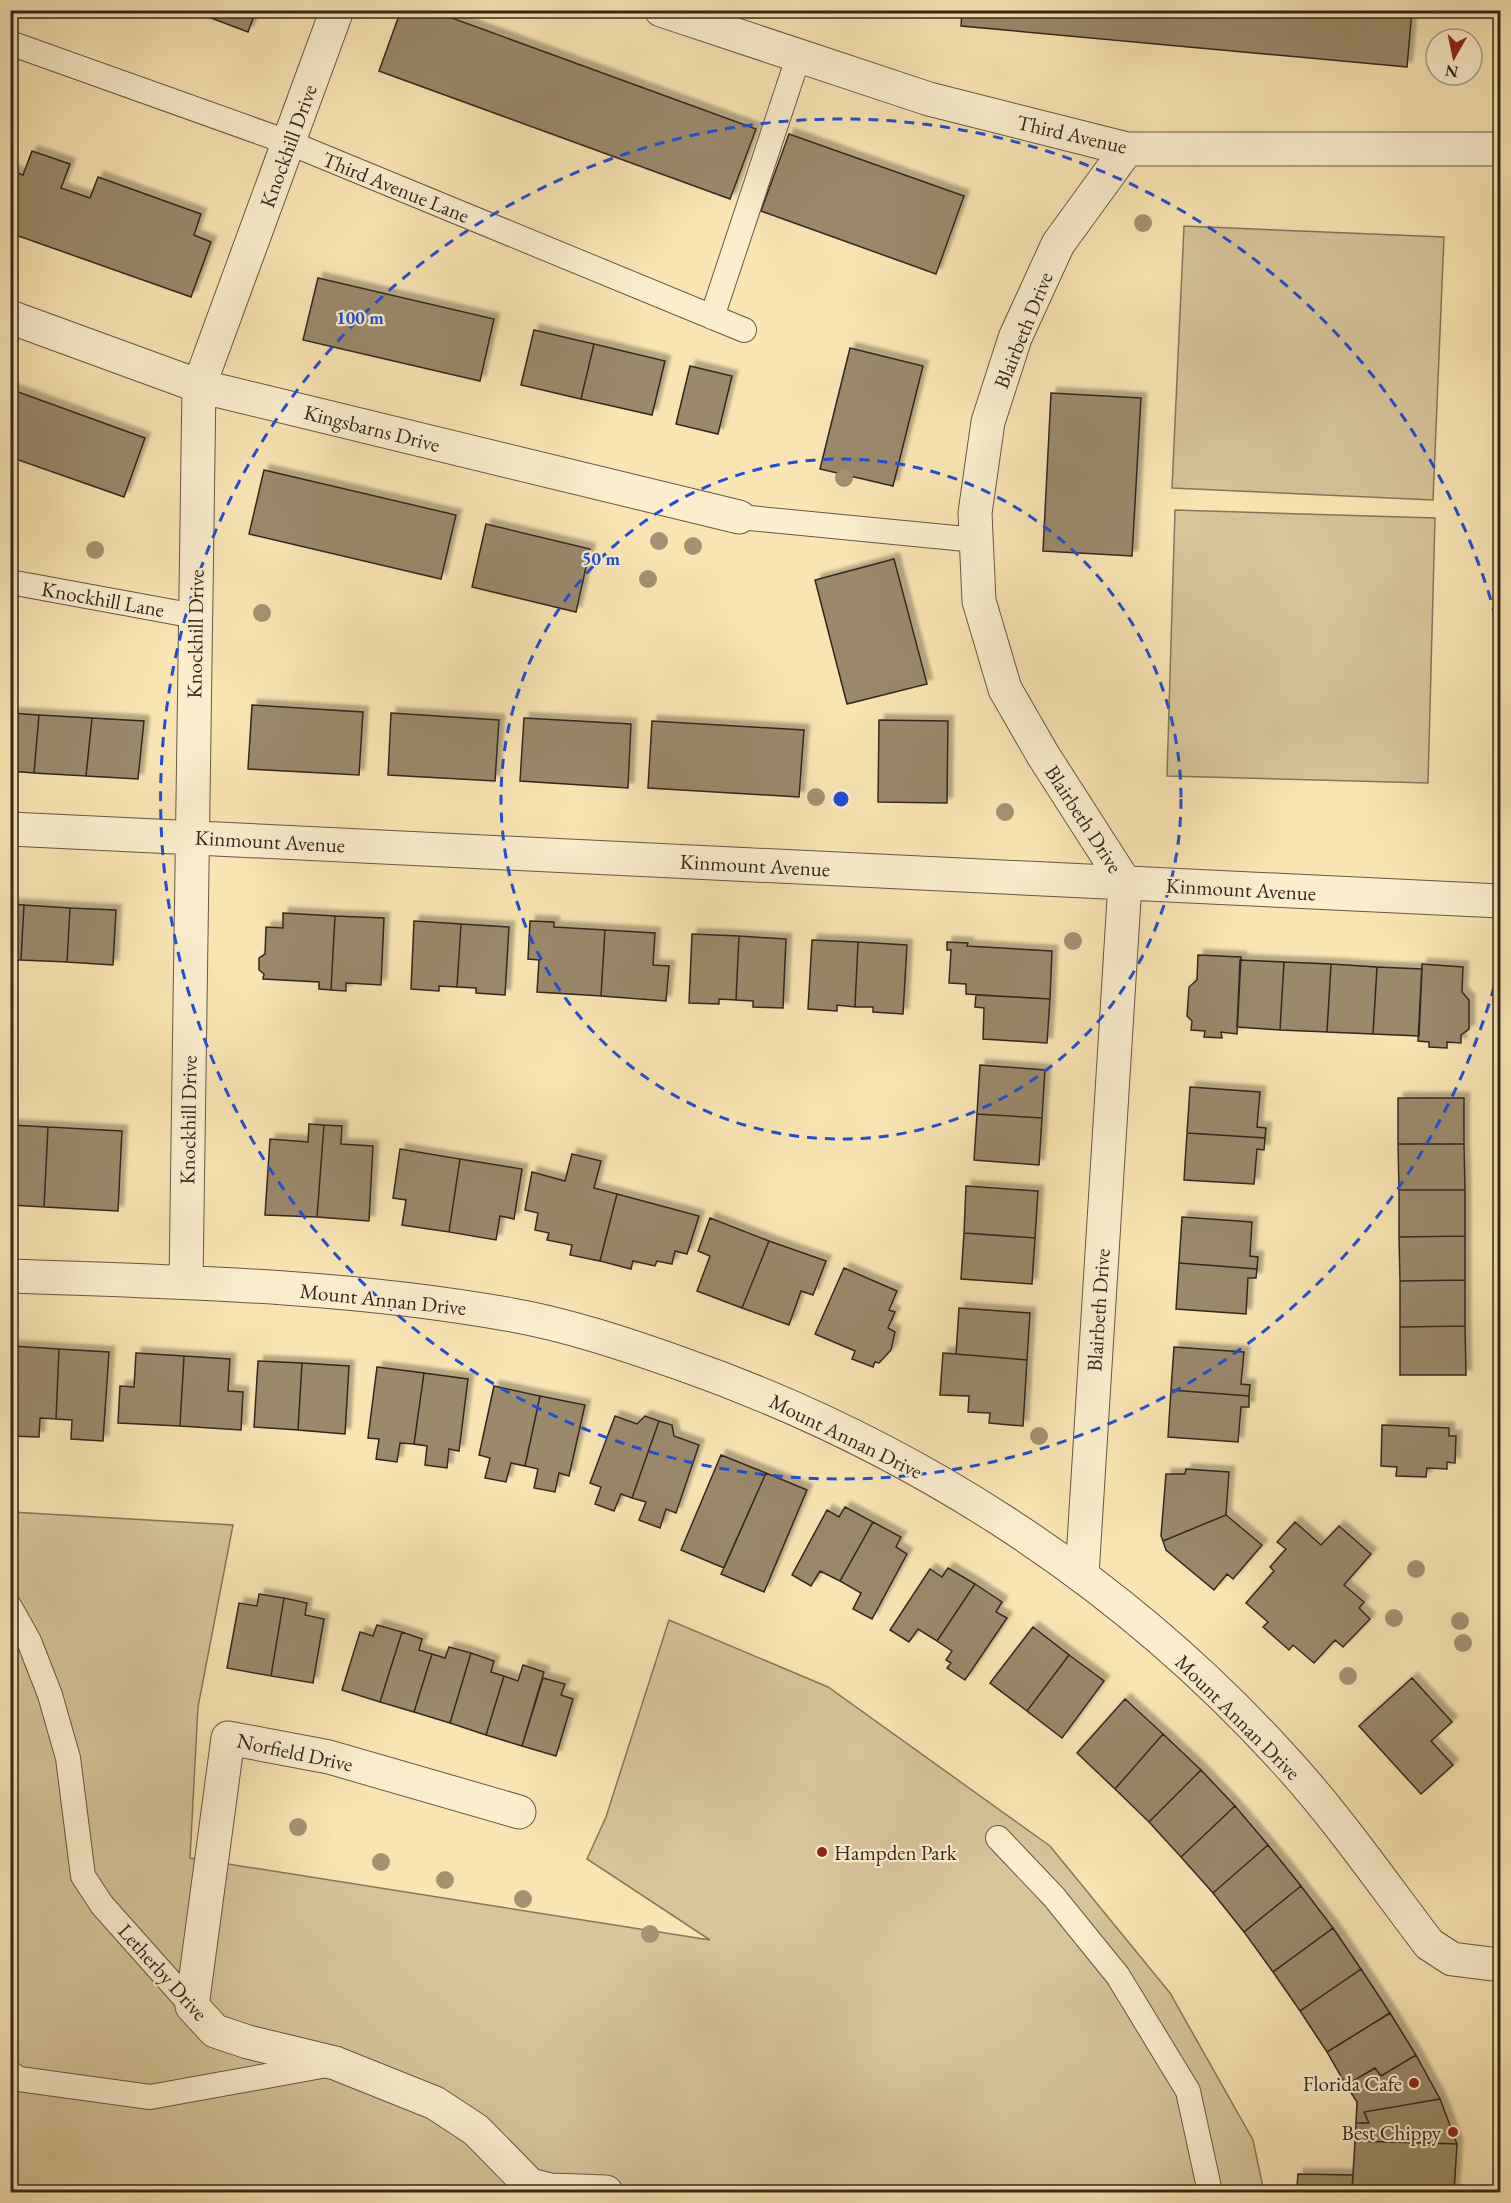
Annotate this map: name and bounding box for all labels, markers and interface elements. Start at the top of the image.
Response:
north arrow [1424,27,1484,87]
text: N [1444,60,1460,83]
street label: Knockhill Drive [253,81,323,211]
street label: Third Avenue [1014,108,1130,160]
street label: Third Avenue Lane [318,145,474,229]
street label: Blairbeth Drive [987,268,1059,392]
text: 100 m [336,306,384,329]
street label: Kingsbarns Drive [301,398,443,458]
text: 50 m [582,547,620,570]
street label: Knockhill Drive [180,569,210,699]
street label: Knockhill Lane [39,575,167,623]
street label: Blairbeth Drive [1039,760,1129,878]
centre of rings [831,789,851,809]
street label: Kinmount Avenue [194,824,346,858]
street label: Kinmount Avenue [679,848,831,882]
street label: Kinmount Avenue [1165,872,1317,906]
street label: Knockhill Drive [173,1055,203,1185]
street label: Blairbeth Drive [1080,1248,1116,1372]
street label: Mount Annan Drive [299,1277,467,1321]
street label: Mount Annan Drive [765,1387,927,1485]
street label: Mount Annan Drive [1169,1648,1307,1786]
street label: Norfield Drive [235,1727,355,1777]
place label: Hampden Park [834,1839,958,1866]
marker: Hampden Park [815,1845,829,1859]
street label: Letherby Drive [112,1918,214,2026]
place label: Florida Cafe [1303,2070,1402,2097]
marker: Florida Cafe [1407,2076,1421,2090]
place label: Best Chippy [1342,2119,1442,2146]
marker: Best Chippy [1446,2125,1460,2139]

